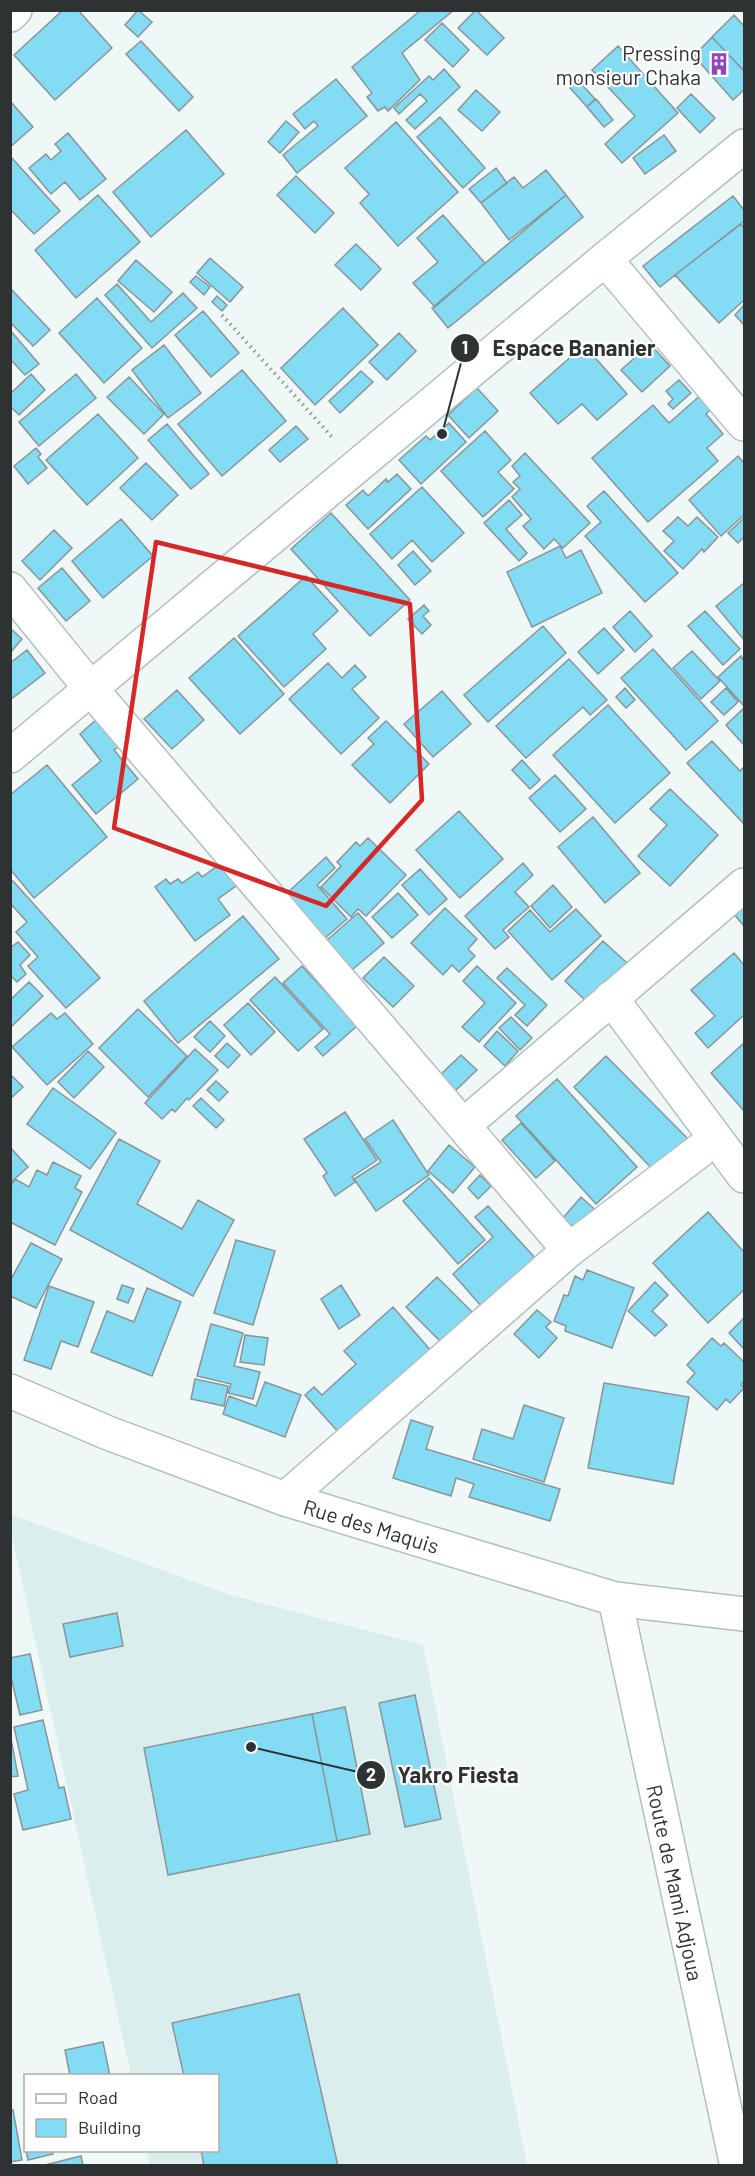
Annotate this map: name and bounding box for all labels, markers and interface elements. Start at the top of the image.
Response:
place label: Pressing monsieur Chaka [555,40,701,89]
building icon: Pressing monsieur Chaka [706,51,732,77]
callout: Espace Bananier [450,328,667,368]
text: Espace Bananier [492,334,656,360]
text: 1 [462,336,468,358]
street label: Rue des Maquis [301,1493,442,1558]
callout: Yakro Fiesta [356,1755,531,1795]
text: Yakro Fiesta [397,1761,519,1787]
text: 2 [366,1763,376,1785]
street label: Route de Mami Adjoua [643,1782,709,1983]
legend [24,2074,219,2152]
text: Road [78,2086,118,2108]
text: Building [78,2116,141,2138]

